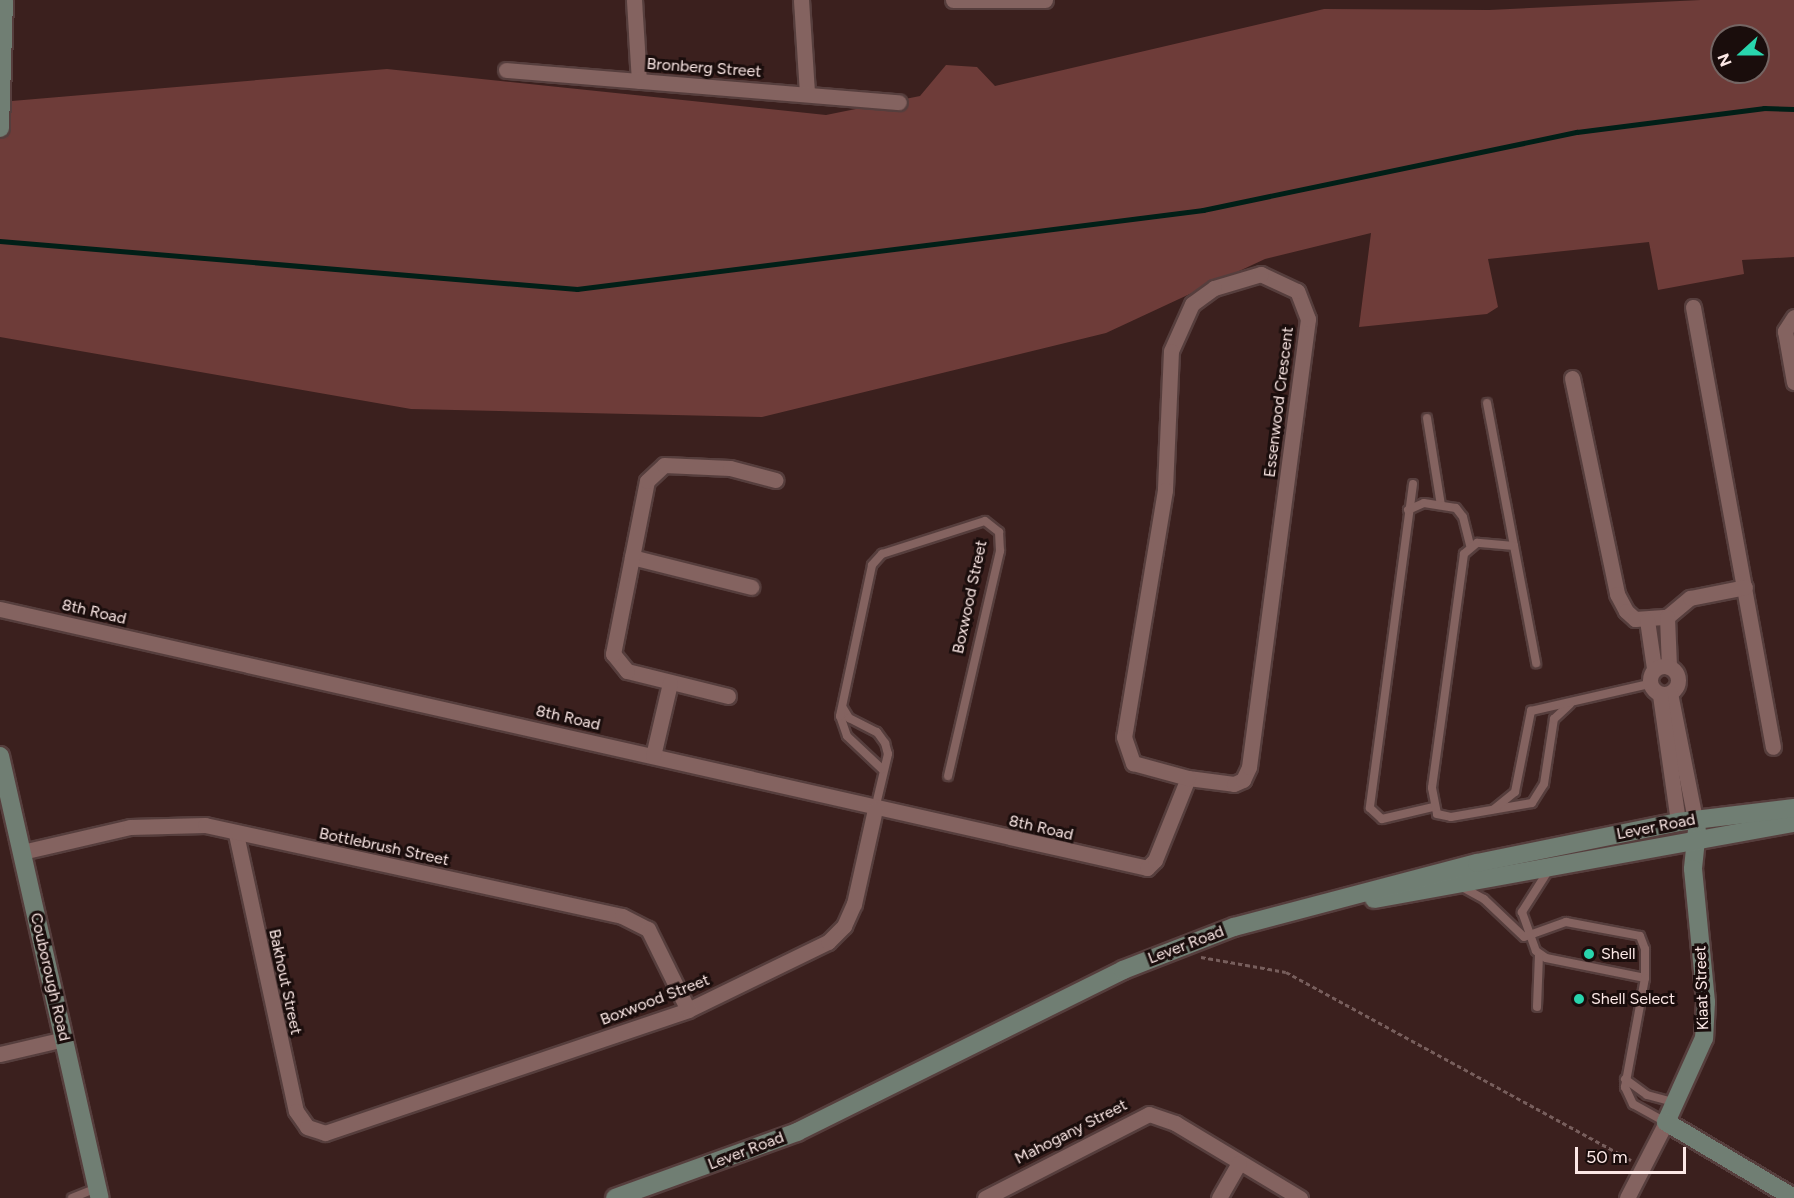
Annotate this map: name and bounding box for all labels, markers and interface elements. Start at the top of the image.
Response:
north arrow [1710,24,1770,84]
text: N [1714,51,1736,69]
street label: Bronberg Street [646,54,762,82]
street label: Essenwood Crescent [1260,326,1298,478]
street label: Boxwood Street [949,538,991,656]
street label: 8th Road [60,595,128,629]
street label: 8th Road [534,701,602,735]
street label: Lever Road [1615,810,1697,844]
street label: 8th Road [1007,811,1075,845]
street label: Bottlebrush Street [317,824,451,870]
street label: Couborough Road [26,911,74,1043]
street label: Lever Road [1145,922,1227,968]
street label: Bakhout Street [264,927,306,1037]
place label: Shell [1601,944,1636,964]
street label: Kiaat Street [1691,945,1713,1031]
marker: Shell [1582,947,1596,961]
street label: Boxwood Street [598,970,712,1030]
place label: Shell Select [1591,989,1675,1009]
marker: Shell Select [1572,992,1586,1006]
street label: Mahogany Street [1012,1095,1130,1169]
street label: Lever Road [705,1128,787,1174]
scale bar [1578,1135,1689,1173]
text: 50 m [1586,1146,1628,1168]

